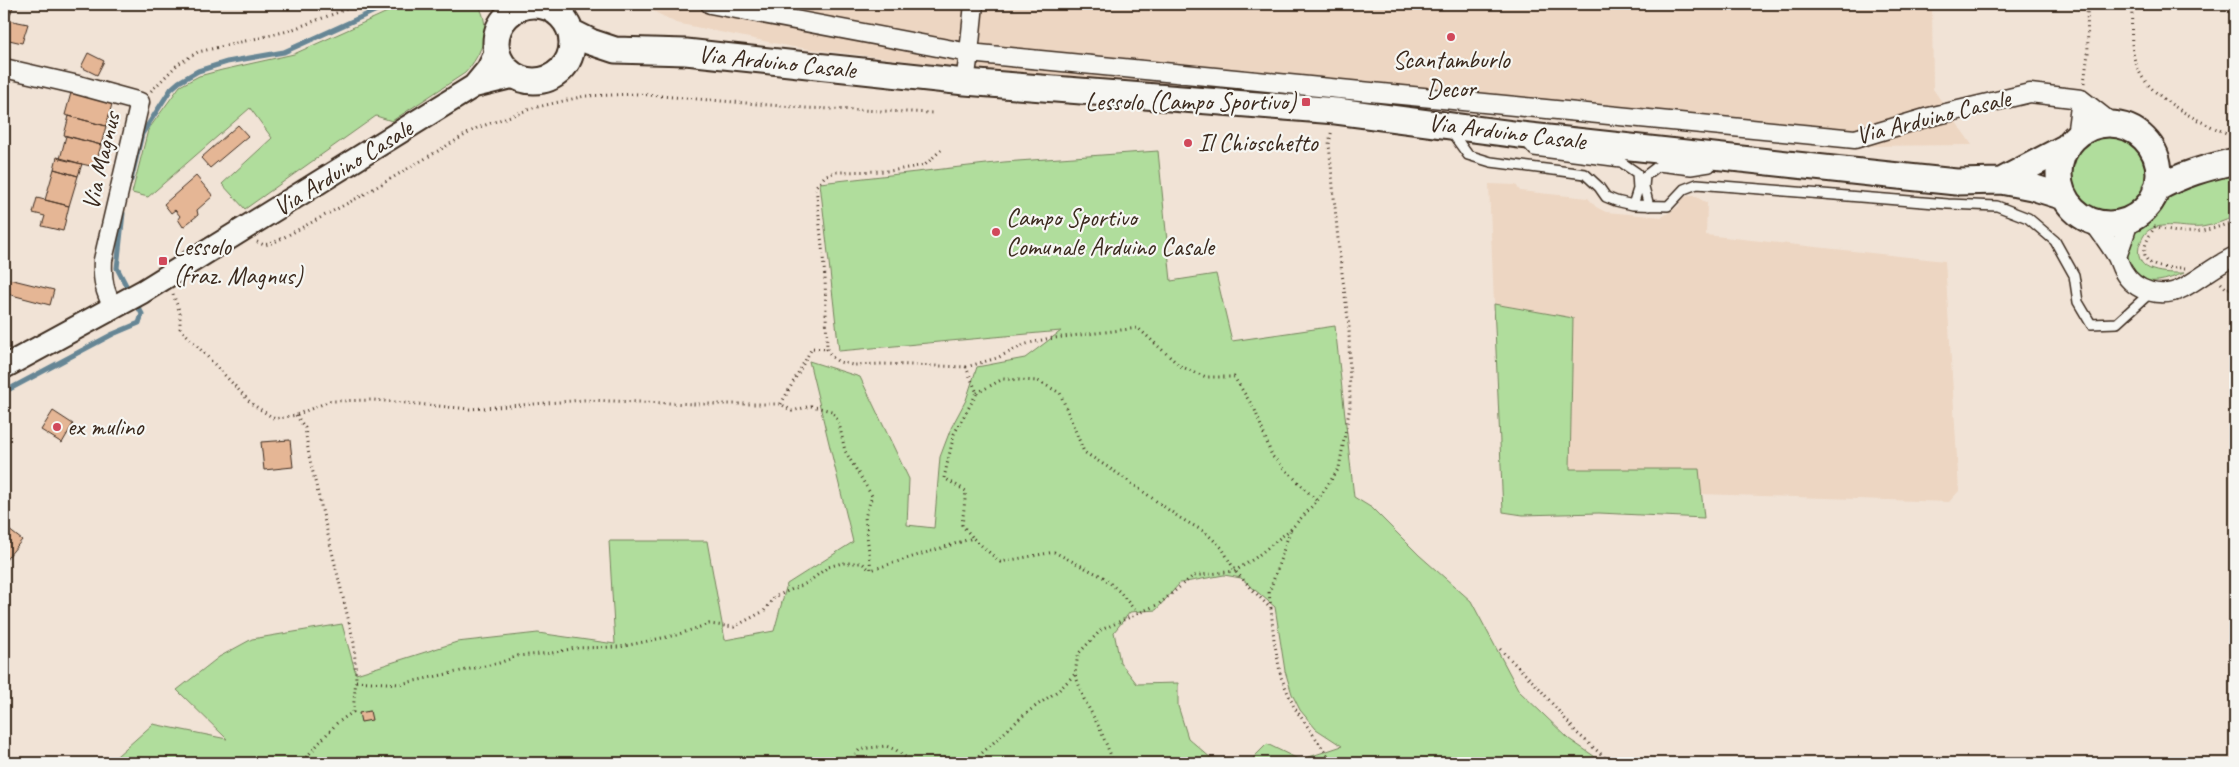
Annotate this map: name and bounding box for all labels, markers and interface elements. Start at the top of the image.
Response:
marker: Scantamburlo Decor [1445,31,1457,43]
street label: Via Arduino Casale [697,38,859,86]
place label: Scantamburlo Decor [1392,44,1511,105]
street label: Via Arduino Casale [1852,82,2015,152]
place label: Lessolo (Campo Sportivo) [1085,86,1298,118]
marker: Lessolo (Campo Sportivo) [1300,96,1312,108]
street label: Via Arduino Casale [1427,106,1589,158]
street label: Via Magnus [74,107,128,213]
street label: Via Arduino Casale [268,112,420,223]
place label: Il Chioschetto [1198,127,1319,159]
marker: Il Chioschetto [1182,137,1194,149]
place label: Campo Sportivo Comunale Arduino Casale [1006,202,1216,263]
marker: Campo Sportivo Comunale Arduino Casale [990,226,1002,238]
place label: Lessolo (fraz. Magnus) [173,231,304,292]
marker: Lessolo (fraz. Magnus) [157,255,169,267]
place label: ex mulino [67,411,144,443]
marker: ex mulino [51,421,63,433]

